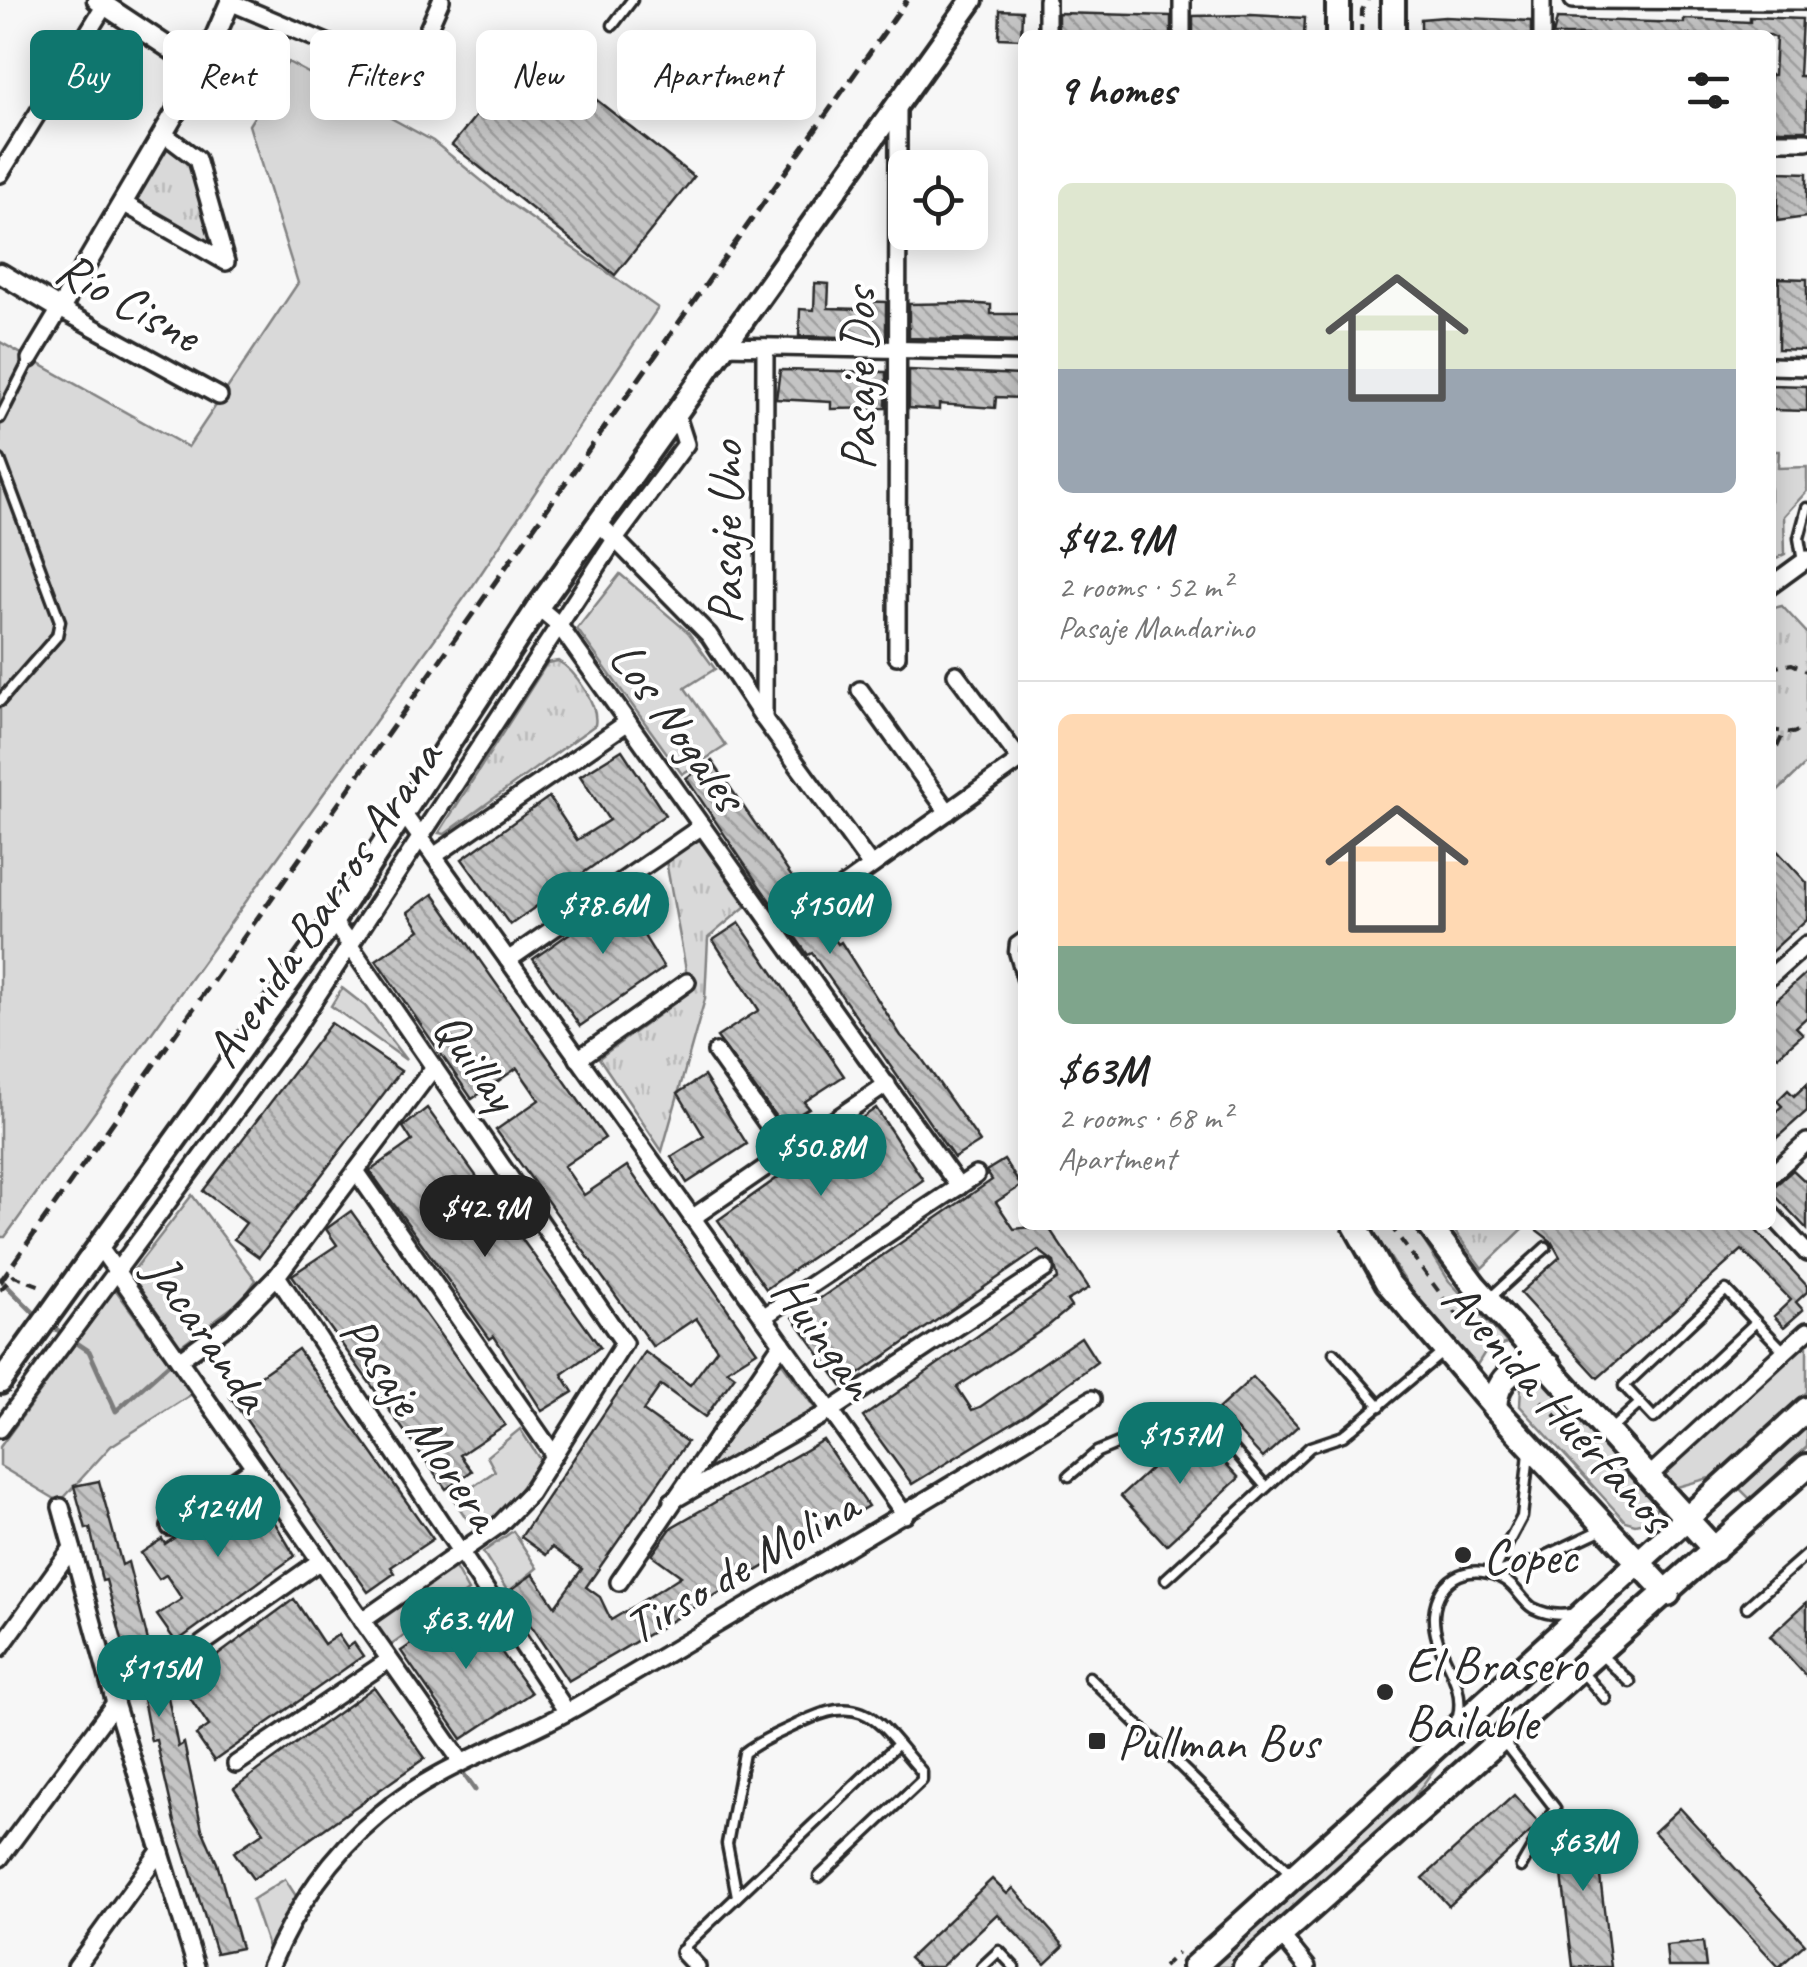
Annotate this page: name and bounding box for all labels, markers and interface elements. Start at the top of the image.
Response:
chip: Buy [30,30,143,120]
chip: Rent [163,30,290,120]
chip: Filters [310,30,456,120]
chip: New [476,30,597,120]
chip: Apartment [617,30,816,120]
icon: filters [1681,63,1736,118]
text: 9 homes [1058,64,1176,117]
map controls [888,150,988,250]
button: locate [888,150,988,250]
street label: Río Cisne [45,236,214,368]
icon: home [1307,248,1487,428]
street label: Pasaje Dos [827,284,890,470]
street label: Pasaje Uno [694,439,757,624]
text: $42.9M [1058,513,1172,566]
text: 2 rooms · 52 m² [1058,566,1231,607]
text: Pasaje Mandarino [1058,607,1254,648]
street label: Los Nogales [595,629,763,827]
street label: Avenida Barros Arana [191,726,457,1079]
icon: home [1307,779,1487,959]
pin: $78.6M [522,872,684,957]
pin: $150M [760,872,900,957]
text: $78.6M [559,884,647,925]
text: $150M [790,884,870,925]
street label: Quillay [419,999,535,1126]
text: $63M [1058,1044,1146,1097]
text: 2 rooms · 68 m² [1058,1097,1231,1138]
pin: $50.8M [740,1114,902,1199]
text: $50.8M [778,1126,864,1167]
text: Apartment [1058,1138,1176,1179]
pin: $42.9M [404,1175,566,1260]
text: $42.9M [442,1187,528,1228]
street label: Jacaranda [130,1241,286,1426]
street label: Huingan [758,1262,893,1414]
street label: Avenida Huérfanos [1429,1268,1690,1549]
street label: Pasaje Morera [326,1304,518,1546]
pin: $157M [1110,1402,1250,1487]
text: $157M [1140,1414,1220,1455]
street label: Tirso de Molina [613,1472,873,1658]
pin: $124M [148,1475,288,1560]
text: $124M [178,1487,258,1528]
place label: Copec [1483,1525,1579,1588]
marker: Copec [1452,1544,1474,1566]
pin: $63.4M [385,1587,547,1672]
text: $63.4M [422,1599,510,1640]
place label: El Brasero Bailable [1405,1633,1589,1754]
pin: $115M [89,1635,229,1720]
text: $115M [119,1647,199,1688]
marker: El Brasero Bailable [1374,1681,1396,1703]
place label: Pullman Bus [1117,1711,1323,1774]
marker: Pullman Bus [1086,1730,1108,1752]
pin: $63M [1524,1809,1642,1894]
text: $63M [1549,1821,1617,1862]

